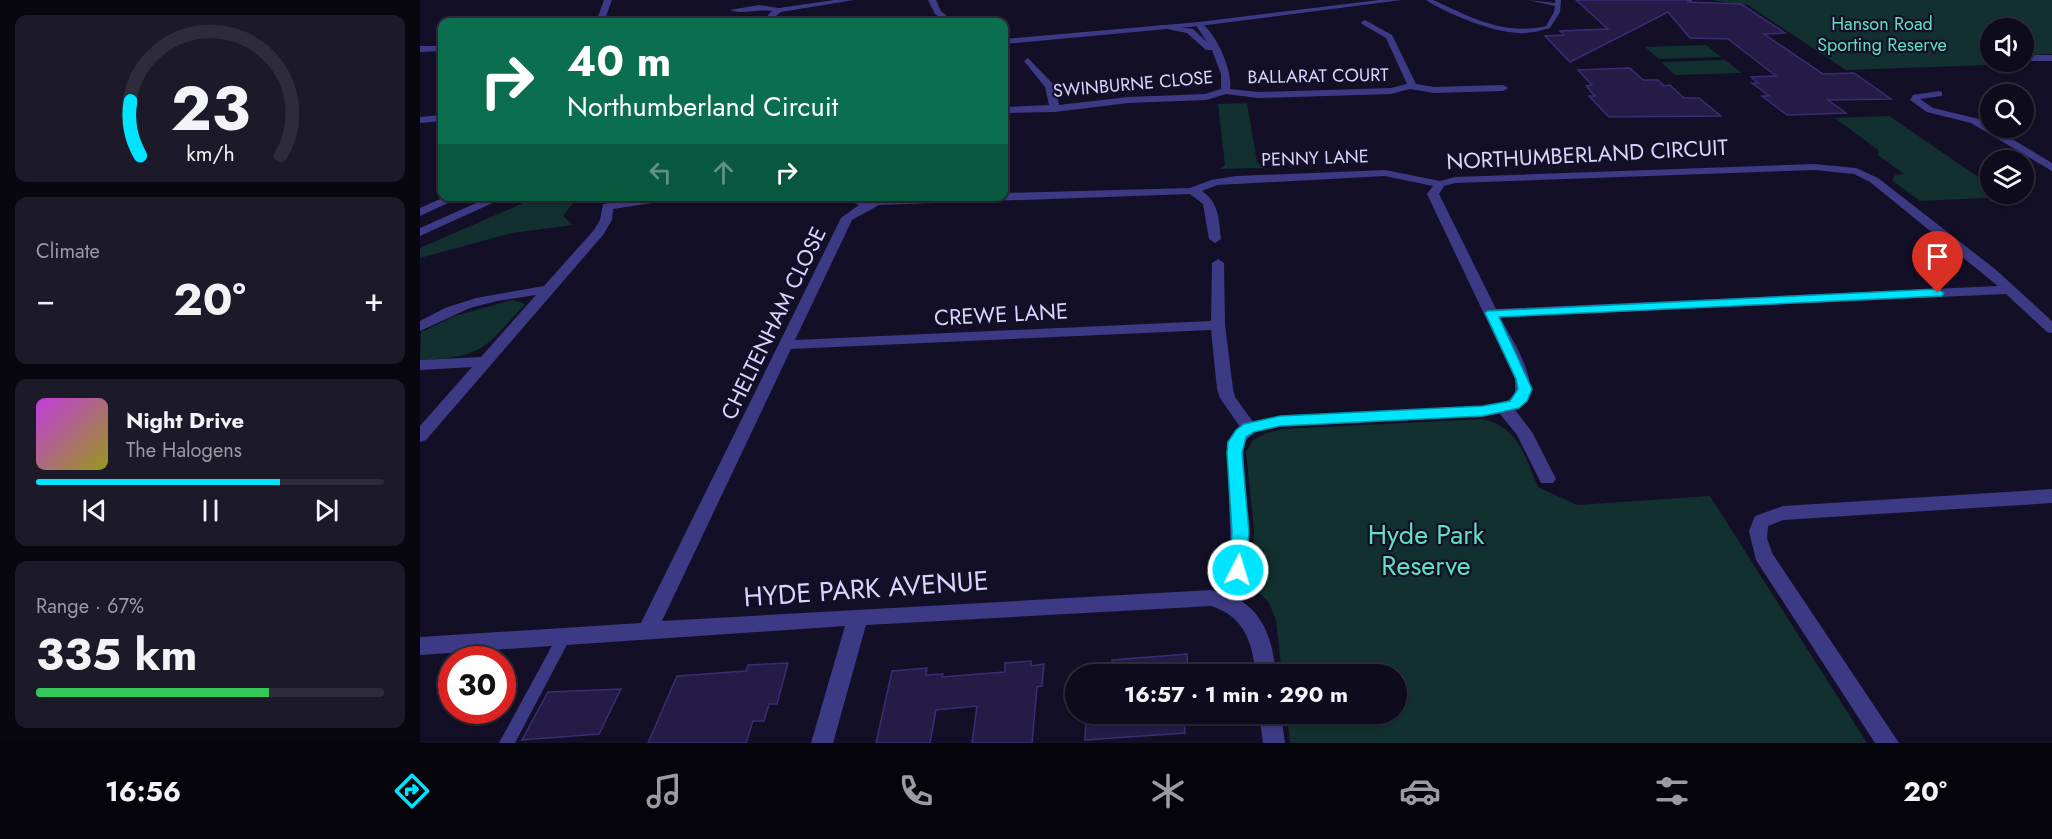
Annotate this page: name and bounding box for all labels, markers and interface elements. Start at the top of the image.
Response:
park label: Hanson Road Sporting Reserve [1817,11,1947,58]
map controls [1980,18,2034,204]
button: sound [1980,18,2034,72]
text: 40 m [567,31,671,92]
icon: right [468,42,546,120]
street label: BALLARAT COURT [1247,62,1389,90]
text: 23 [170,63,250,153]
street label: SWINBURNE CLOSE [1052,64,1214,104]
button: search [1980,84,2034,138]
text: Northumberland Circuit [567,87,838,126]
street label: NORTHUMBERLAND CIRCUIT [1445,131,1729,177]
text: km/h [186,138,234,169]
street label: PENNY LANE [1261,143,1369,173]
button: layers [1980,150,2034,204]
icon: left [644,156,677,189]
icon: ahead [707,156,740,189]
icon: right [770,156,803,189]
street label: CHELTENHAM CLOSE [712,221,834,425]
pin [1912,231,1963,293]
text: Climate [36,237,100,266]
icon: arrive [1921,240,1954,273]
text: 20° [173,267,246,332]
text: − [36,276,55,323]
text: + [364,276,384,323]
street label: CREWE LANE [933,295,1069,333]
text: Night Drive [126,404,244,436]
text: The Halogens [126,436,242,465]
icon: previous [78,494,111,527]
icon: pause [194,494,227,527]
icon: next [310,494,343,527]
park label: Hyde Park Reserve [1368,515,1484,585]
position arrow [1206,538,1270,602]
street label: HYDE PARK AVENUE [742,560,990,617]
text: Range · 67% [36,592,144,621]
text: 335 km [36,622,197,687]
speed limit sign: 30 [438,646,516,724]
text: 16:57 · 1 min · 290 m [1124,678,1348,710]
icon: directions [391,770,433,812]
icon: music [643,770,685,812]
icon: phone [895,770,937,812]
icon: climate [1147,770,1189,812]
icon: car [1399,770,1441,812]
icon: filters [1651,770,1693,812]
text: 16:56 [105,772,181,811]
text: 20° [1903,772,1947,811]

